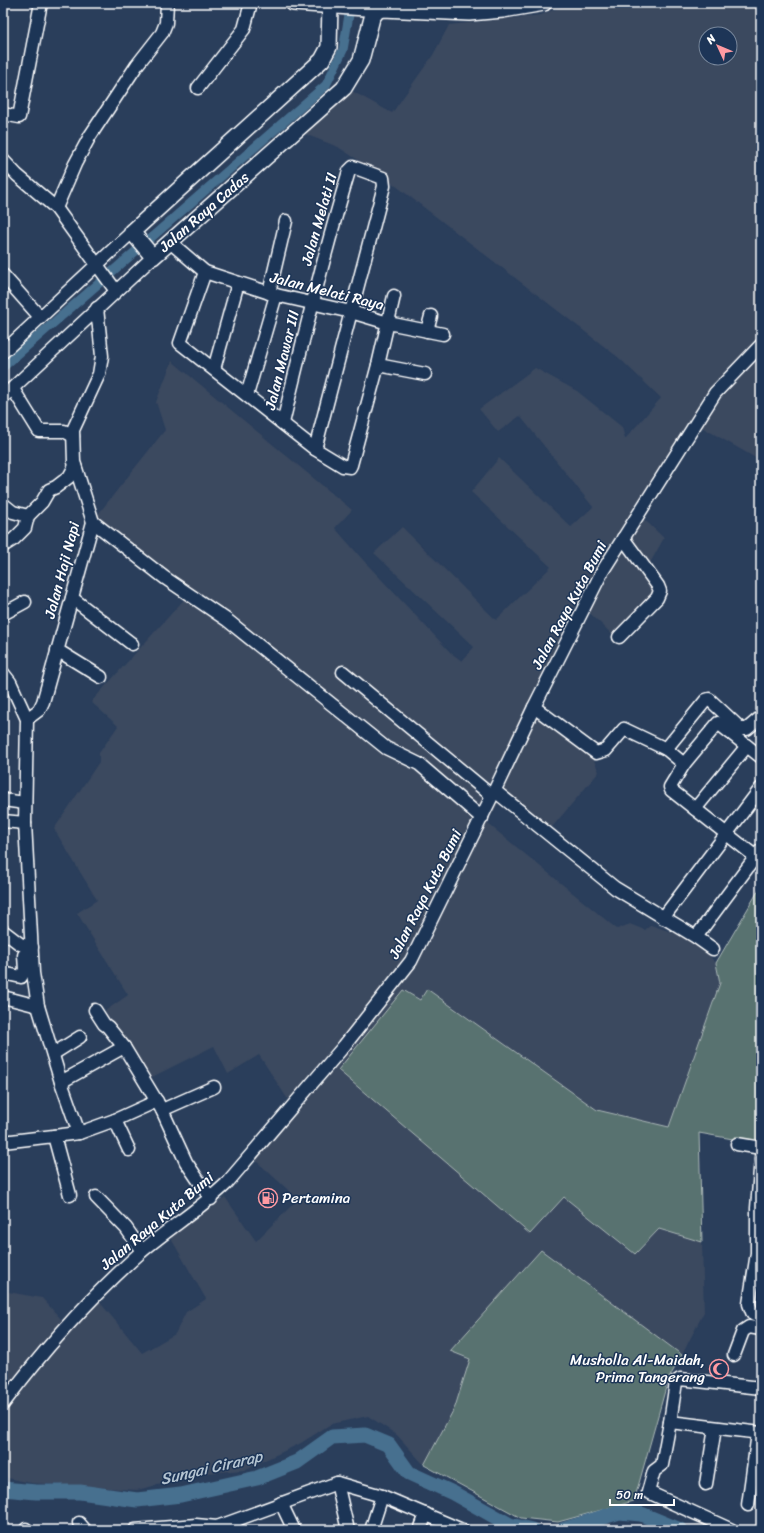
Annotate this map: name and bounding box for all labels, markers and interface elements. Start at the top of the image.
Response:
north arrow [698,26,738,66]
text: N [701,30,721,49]
street label: Jalan Raya Cadas [152,165,255,260]
street label: Jalan Melati II [293,169,345,269]
street label: Jalan Melati Raya [266,264,387,318]
street label: Jalan Mawar III [257,307,307,414]
street label: Jalan Haji Napi [36,518,88,622]
street label: Jalan Raya Kuta Bumi [524,535,614,675]
street label: Jalan Raya Kuta Bumi [381,824,469,964]
street label: Jalan Raya Kuta Bumi [93,1165,221,1277]
place label: Pertamina [282,1185,351,1211]
fuel station icon: Pertamina [257,1187,279,1209]
place label: Musholla Al-Maidah, Prima Tangerang [570,1347,705,1390]
mosque icon: Musholla Al-Maidah, Prima Tangerang [708,1358,730,1380]
water label: Sungai Cirarap [157,1441,267,1493]
scale bar [610,1481,674,1507]
text: 50 m [616,1484,643,1506]

